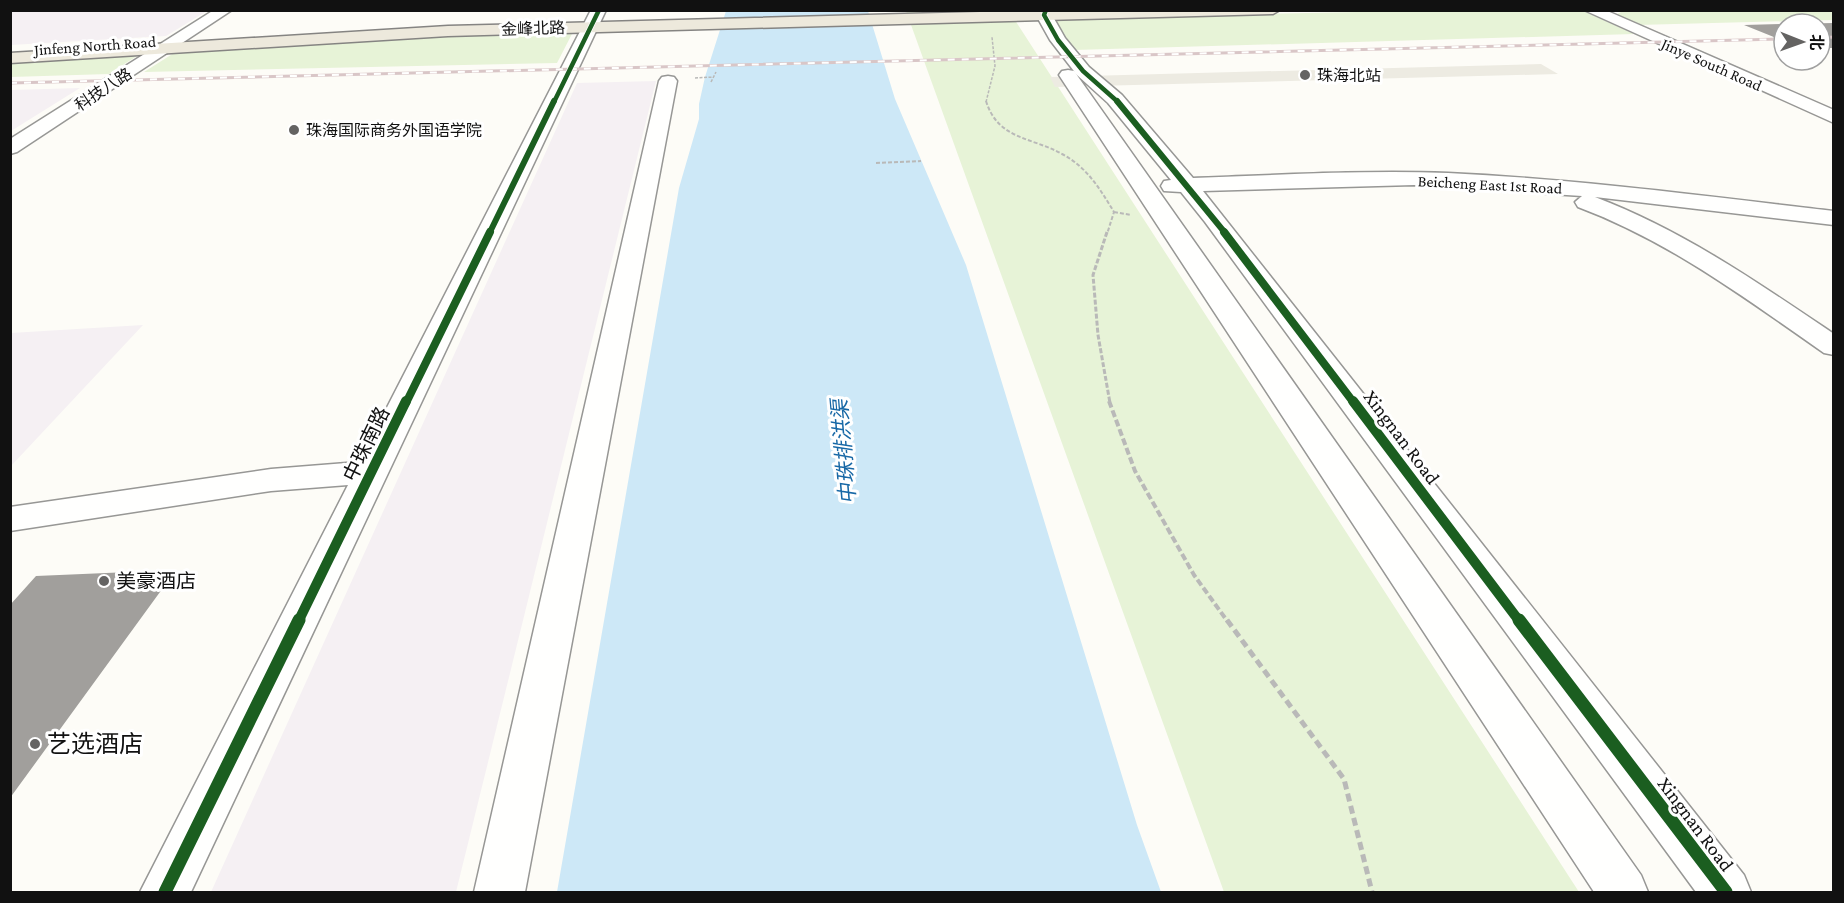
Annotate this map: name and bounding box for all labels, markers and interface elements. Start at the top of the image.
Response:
north arrow [1772,12,1832,72]
street label: 金峰北路 [501,19,565,38]
street label: Jinfeng North Road [32,33,157,59]
street label: Jinye South Road [1657,34,1765,95]
text: 北 [1808,34,1825,50]
street label: 科技八路 [72,65,135,114]
place label: 珠海北站 [1317,67,1381,84]
marker: 珠海北站 [1298,68,1312,82]
place label: 珠海国际商务外国语学院 [306,122,482,139]
marker: 珠海国际商务外国语学院 [287,123,301,137]
street label: Beicheng East 1st Road [1417,172,1563,198]
street label: Xingnan Road [1359,386,1445,489]
water label: 中珠排洪渠 [827,396,861,505]
street label: 中珠南路 [339,403,393,485]
place label: 美豪酒店 [116,570,196,592]
marker: 美豪酒店 [97,574,111,588]
place label: 艺选酒店 [47,730,143,757]
marker: 艺选酒店 [28,737,42,751]
street label: Xingnan Road [1653,773,1739,876]

